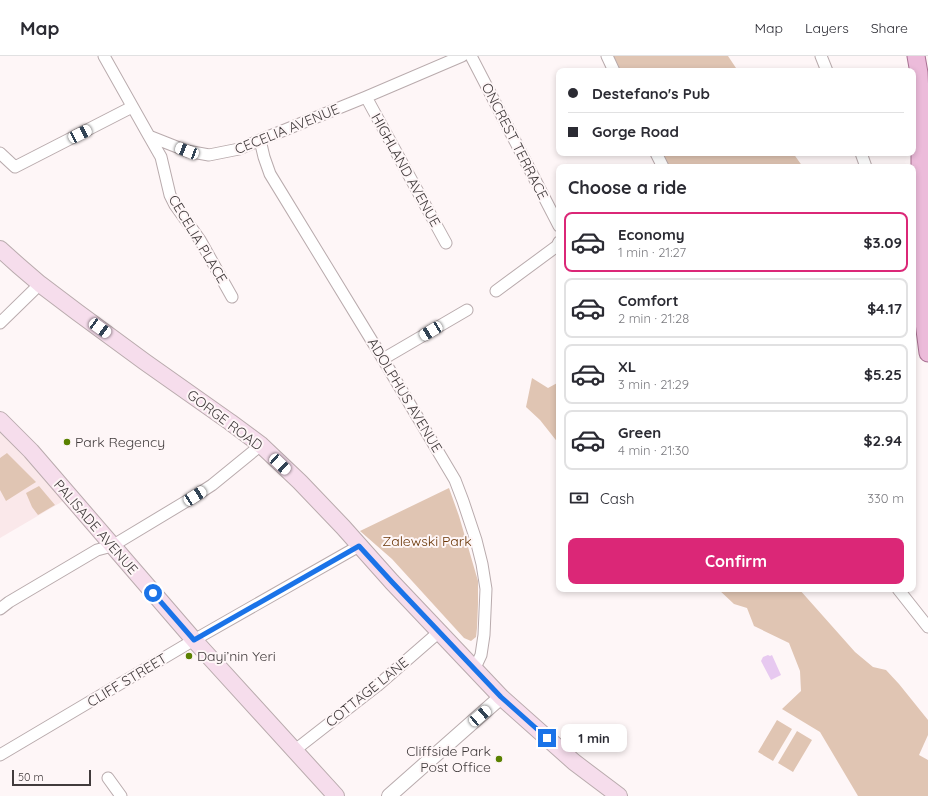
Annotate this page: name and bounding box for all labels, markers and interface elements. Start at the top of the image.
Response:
text: Map [20,16,59,40]
text: Map [754,19,783,37]
text: Layers [805,19,849,37]
text: Share [871,19,908,37]
street label: ONCREST TERRACE [478,80,552,202]
text: Destefano's Pub [592,84,710,103]
street label: CECELIA AVENUE [232,100,342,158]
street label: HIGHLAND AVENUE [367,110,445,230]
text: Gorge Road [592,122,679,141]
car [67,123,93,145]
car [174,141,200,161]
text: Choose a ride [568,176,687,199]
street label: CECELIA PLACE [165,192,231,286]
icon: car [570,224,606,260]
text: Economy [618,225,685,244]
text: $3.09 [864,233,902,252]
text: 1 min · 21:27 [618,244,686,260]
icon: car [570,290,606,326]
text: Comfort [618,291,679,310]
text: $4.17 [867,299,902,318]
text: 2 min · 21:28 [618,310,689,326]
car [87,316,113,340]
car [418,320,444,342]
street label: ADOLPHUS AVENUE [364,334,446,456]
icon: car [570,356,606,392]
text: XL [618,357,636,376]
text: $5.25 [864,365,902,384]
text: 3 min · 21:29 [618,376,689,392]
street label: GORGE ROAD [184,386,266,454]
icon: car [570,422,606,458]
text: Green [618,423,661,442]
text: $2.94 [863,431,902,450]
place label: Park Regency [75,433,165,451]
marker: Park Regency [62,437,72,447]
text: 4 min · 21:30 [618,442,689,458]
car [267,451,293,477]
street label: PALISADE AVENUE [50,476,142,578]
car [182,484,208,508]
icon: cash [568,487,590,509]
text: Cash [600,489,634,508]
text: 330 m [867,490,904,506]
park label: Zalewski Park [382,532,472,550]
button: Confirm [568,538,904,584]
route start [144,584,162,602]
place label: Dayi’nin Yeri [197,647,276,665]
street label: CLIFF STREET [84,649,170,711]
marker: Dayi’nin Yeri [184,651,194,661]
street label: COTTAGE LANE [322,653,412,731]
car [467,704,493,728]
callout: 1 min [561,724,627,752]
route end [538,729,556,747]
text: 1 min [578,730,610,746]
place label: Cliffside Park Post Office [406,742,491,776]
marker: Cliffside Park Post Office [494,754,504,764]
scale bar [12,768,91,787]
text: 50 m [18,770,44,784]

